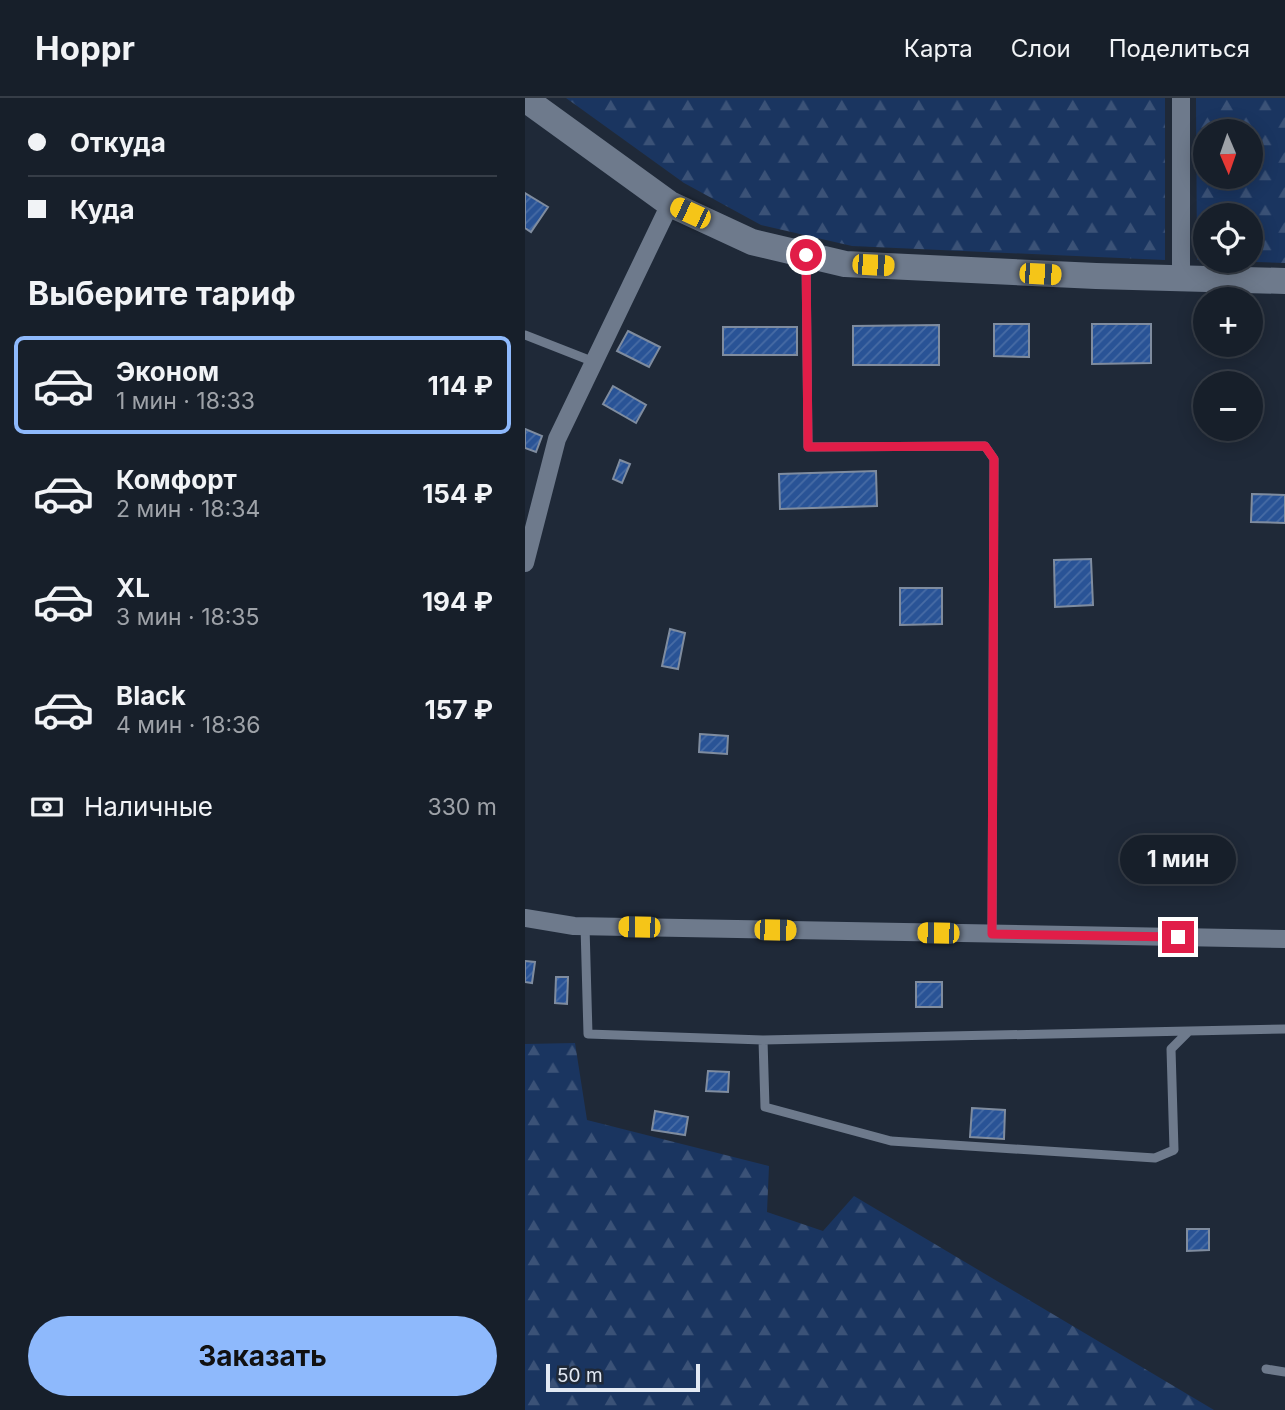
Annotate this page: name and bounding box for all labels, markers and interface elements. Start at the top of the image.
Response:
text: Hoppr [35,28,135,68]
text: Карта [904,34,973,63]
text: Слои [1011,34,1071,63]
text: Поделиться [1109,34,1250,63]
north arrow [1193,119,1263,189]
map controls [1193,119,1263,441]
text: Откуда [70,127,166,158]
text: Куда [70,194,135,225]
car [667,195,714,231]
button: locate [1193,203,1263,273]
route start [790,239,822,271]
car [852,253,895,277]
car [1019,262,1062,286]
text: Выберите тариф [28,274,296,313]
button: + [1193,287,1263,357]
icon: car [32,354,95,417]
text: Эконом [116,356,219,387]
text: 114 ₽ [428,370,493,401]
button: − [1193,371,1263,441]
text: 1 мин · 18:33 [116,387,255,415]
icon: car [32,462,95,525]
text: Комфорт [116,464,237,495]
text: 154 ₽ [422,478,493,509]
text: 2 мин · 18:34 [116,495,260,523]
icon: car [32,570,95,633]
text: XL [116,572,150,603]
text: 194 ₽ [422,586,493,617]
text: 3 мин · 18:35 [116,603,260,631]
icon: car [32,678,95,741]
text: Black [116,680,186,711]
text: 157 ₽ [425,694,493,725]
text: 4 мин · 18:36 [116,711,260,739]
icon: cash [28,788,66,826]
text: Наличные [84,791,213,822]
text: 330 m [427,793,497,821]
callout: 1 мин [1120,836,1236,884]
text: 1 мин [1147,845,1209,873]
car [618,916,661,938]
car [754,919,797,941]
route end [1162,921,1194,953]
car [917,922,960,944]
button: Заказать [28,1316,497,1396]
scale bar [546,1361,700,1393]
text: 50 m [557,1364,603,1387]

